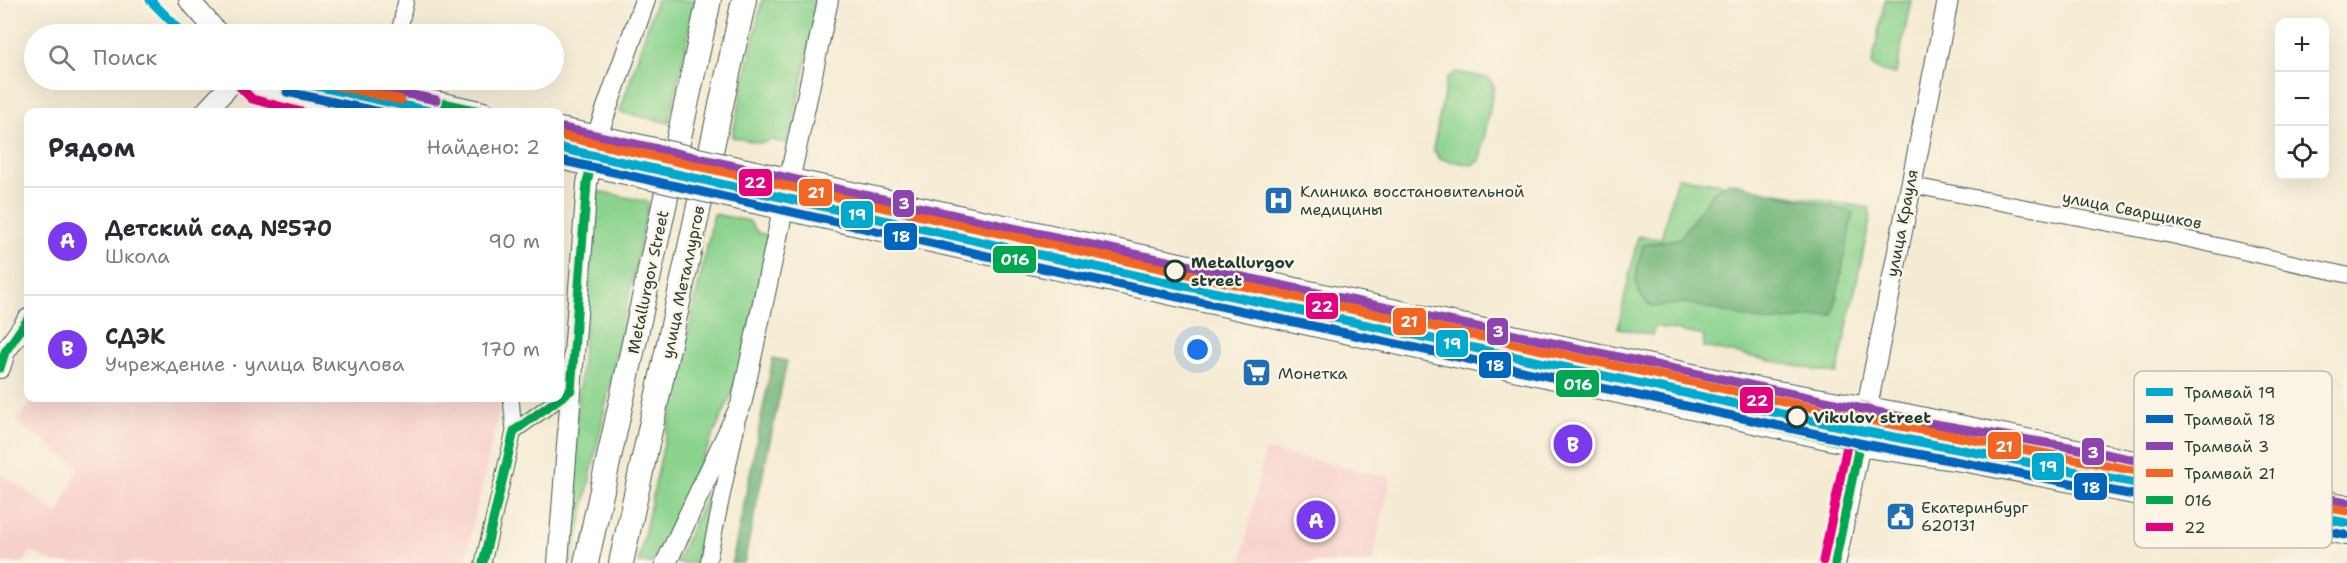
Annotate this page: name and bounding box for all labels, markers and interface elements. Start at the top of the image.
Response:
map controls [2275,18,2329,180]
button: + [2275,18,2329,72]
search box [24,24,564,90]
icon: search [45,41,78,74]
text: Поиск [93,43,157,72]
button: − [2275,72,2329,126]
button: locate [2275,126,2329,180]
text: Рядом [48,130,135,165]
text: Найдено: 2 [427,134,540,160]
street label: улица Крауля [1881,167,1923,279]
line badge: 22 [738,168,773,197]
text: 22 [744,172,766,193]
line badge: 21 [798,178,833,207]
place label: Клиника восстановительной медицины [1300,181,1525,220]
text: 21 [807,182,825,203]
hospital icon: Клиника восстановительной медицины [1263,184,1295,216]
street label: улица Сварщиков [2060,186,2204,234]
line badge: 3 [892,189,915,218]
text: 3 [898,193,910,214]
line badge: 19 [840,200,874,229]
street label: улица Металлургов [657,204,709,360]
text: 19 [848,204,866,225]
street label: Metallurgov Street [623,208,673,356]
text: Детский сад №570 [105,214,332,243]
line badge: 18 [883,222,918,251]
text: 18 [892,226,910,247]
text: A [60,228,75,254]
text: 90 m [488,228,540,254]
text: Школа [105,243,170,269]
line badge: 016 [992,245,1037,274]
text: 016 [1001,249,1029,270]
place label: Metallurgov street [1191,252,1295,291]
marker: Metallurgov street [1164,260,1186,282]
line badge: 22 [1305,292,1339,320]
text: 22 [1311,296,1333,317]
line badge: 21 [1392,307,1427,336]
text: 21 [1400,311,1418,332]
line badge: 3 [1486,317,1509,346]
text: 3 [1492,321,1504,342]
text: СДЭК [105,322,165,351]
line badge: 19 [1435,329,1469,358]
text: 19 [1443,333,1461,354]
your location [1183,335,1212,364]
text: B [61,336,74,362]
text: 170 m [481,336,540,362]
text: Учреждение · улица Викулова [105,351,404,377]
line badge: 18 [1478,351,1512,379]
text: 18 [1486,355,1504,376]
supermarket icon: Монетка [1241,357,1273,389]
place label: Монетка [1278,363,1348,384]
line badge: 016 [1555,369,1600,398]
legend [2134,371,2332,548]
text: 016 [1564,374,1592,395]
text: Трамвай 19 [2184,382,2275,403]
line badge: 22 [1739,386,1774,414]
text: 22 [1746,390,1768,411]
marker: Vikulov street [1786,406,1808,428]
place label: Vikulov street [1813,407,1931,428]
text: Трамвай 18 [2184,409,2276,430]
pin: B [1554,422,1592,466]
line badge: 21 [1987,431,2022,460]
text: 21 [1995,436,2013,457]
text: Трамвай 3 [2184,436,2269,457]
line badge: 3 [2081,437,2105,466]
text: 3 [2087,442,2099,463]
line badge: 19 [2031,452,2065,481]
text: 19 [2039,456,2057,477]
text: Трамвай 21 [2184,463,2275,484]
line badge: 18 [2073,472,2108,501]
text: 18 [2082,477,2100,498]
text: 016 [2184,490,2212,511]
place label: Екатеринбург 620131 [1921,497,2029,536]
pin: A [1296,498,1336,542]
public building icon: Екатеринбург 620131 [1884,500,1916,532]
text: 22 [2184,517,2206,538]

